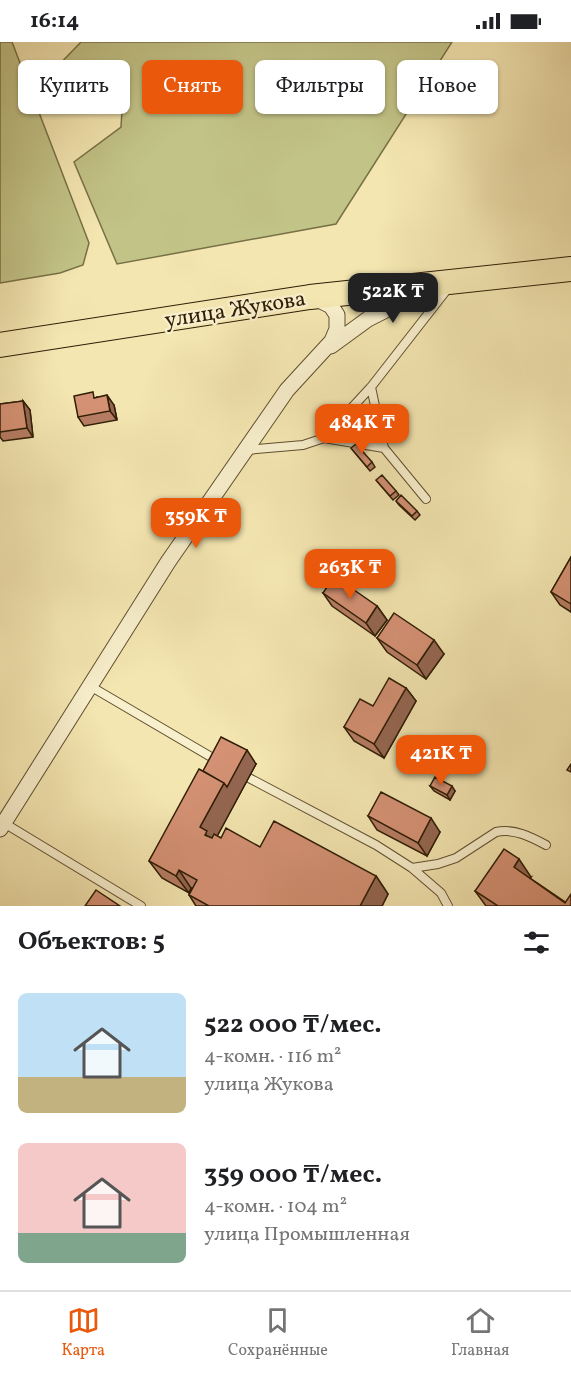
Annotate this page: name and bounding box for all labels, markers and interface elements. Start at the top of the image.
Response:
text: 16:14 [30,6,79,37]
chip: Купить [18,60,130,114]
chip: Снять [142,60,243,114]
chip: Фильтры [255,60,385,114]
chip: Новое [397,60,498,114]
pin: 522K ₸ [344,273,442,324]
text: 522K ₸ [362,278,424,306]
street label: улица Жукова [163,284,308,337]
pin: 484K ₸ [313,404,411,455]
text: 484K ₸ [329,409,395,437]
pin: 359K ₸ [147,498,245,549]
text: 359K ₸ [165,503,227,531]
pin: 263K ₸ [301,549,399,600]
text: 263K ₸ [318,554,382,582]
pin: 421K ₸ [392,735,490,786]
text: 421K ₸ [410,740,472,768]
text: Объектов: 5 [18,924,165,960]
icon: filters [520,926,553,959]
text: 522 000 ₸/мес. [204,1007,382,1043]
icon: home [66,1017,138,1089]
text: 4-комн. · 116 m² [204,1043,341,1071]
text: улица Жукова [204,1071,334,1099]
text: 359 000 ₸/мес. [204,1157,382,1193]
icon: home [66,1167,138,1239]
text: 4-комн. · 104 m² [204,1193,347,1221]
text: улица Промышленная [204,1221,410,1249]
tab: Карта [62,1304,105,1362]
tab: Сохранённые [228,1304,328,1362]
tab: Главная [451,1304,509,1362]

